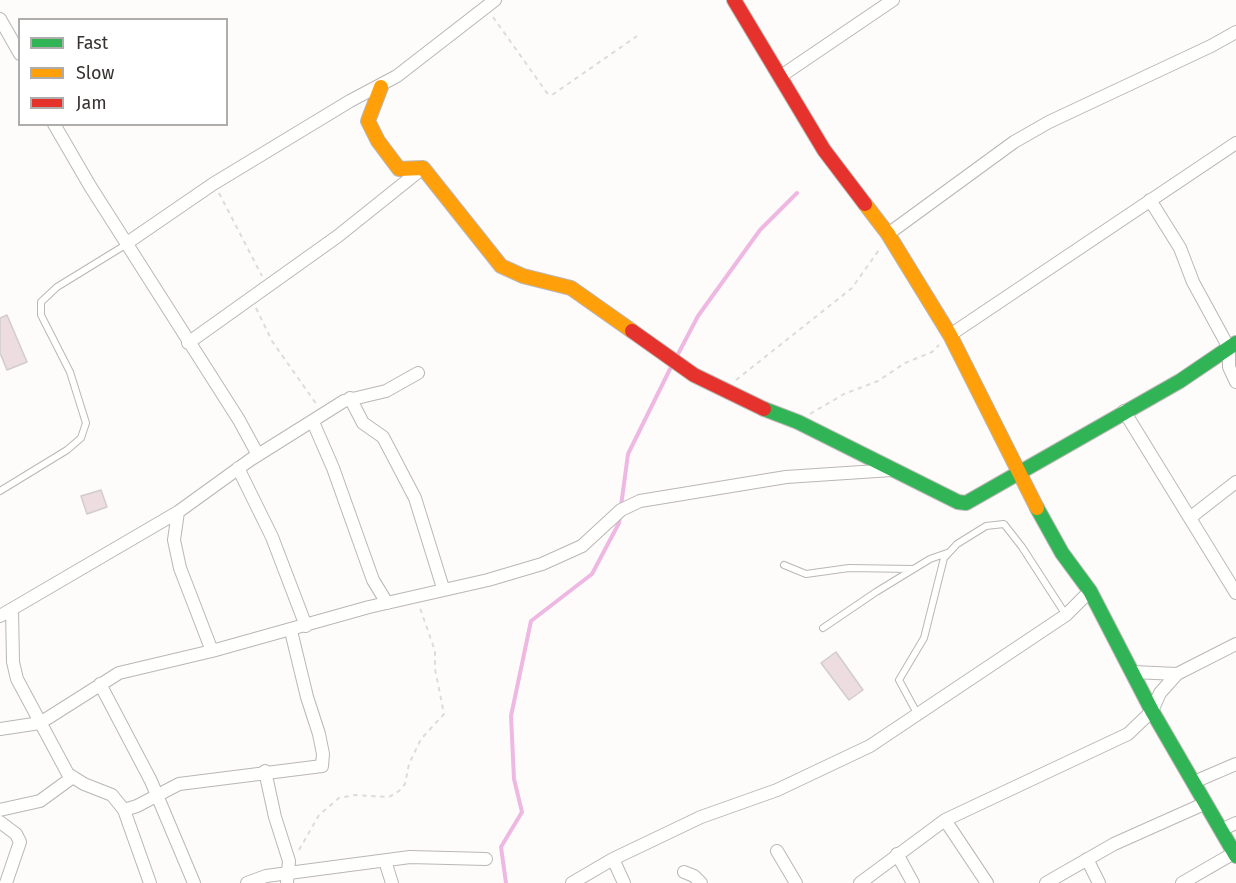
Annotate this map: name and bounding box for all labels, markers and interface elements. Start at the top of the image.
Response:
legend [18,18,228,126]
text: Fast [76,32,108,54]
text: Slow [76,62,114,84]
text: Jam [76,92,107,114]

